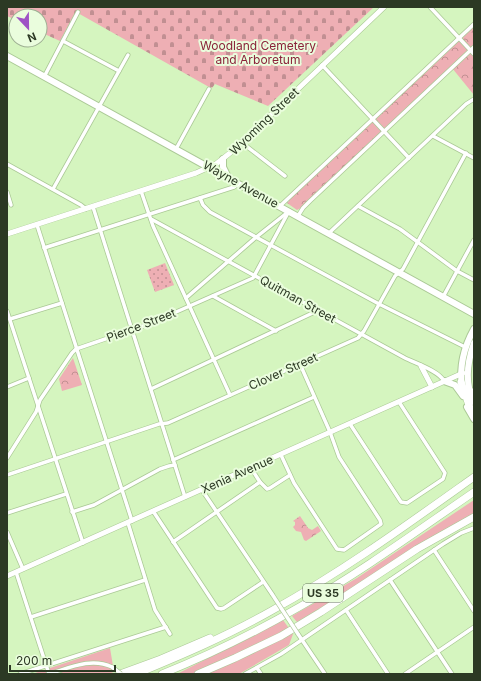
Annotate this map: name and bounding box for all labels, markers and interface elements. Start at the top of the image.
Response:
north arrow [8,8,48,48]
text: N [25,29,38,45]
park label: Woodland Cemetery and Arboretum [200,38,316,67]
street label: Wyoming Street [226,84,302,158]
street label: Wayne Avenue [201,157,281,211]
street label: Quitman Street [257,272,339,326]
street label: Pierce Street [104,305,178,345]
street label: Clover Street [246,349,320,393]
street label: Xenia Avenue [199,451,275,497]
road number: US 35 [303,584,343,602]
scale bar [10,647,115,673]
text: 200 m [16,653,52,668]

